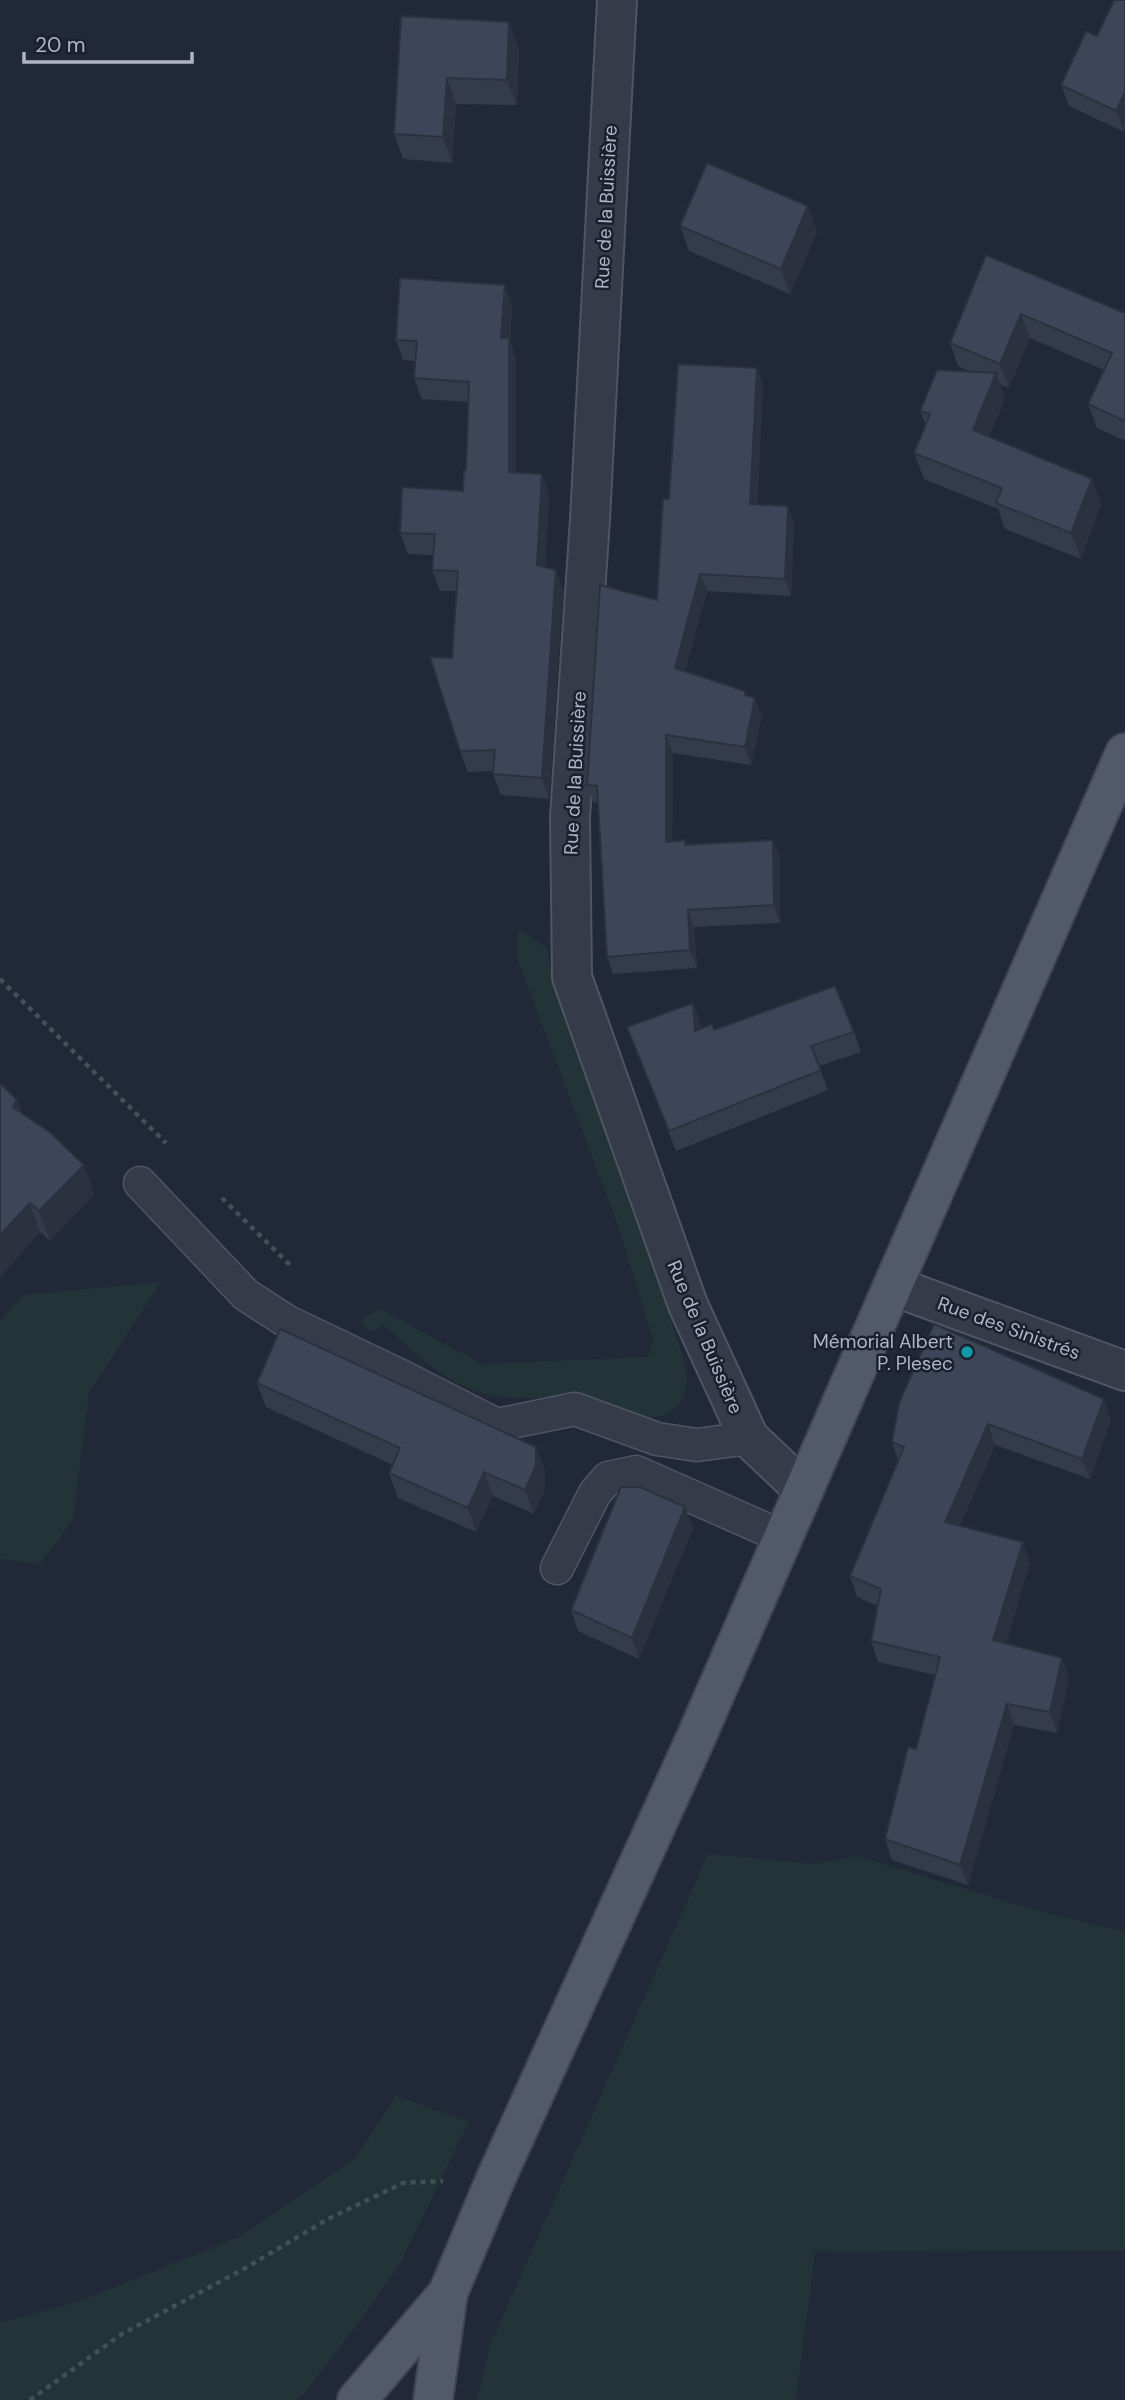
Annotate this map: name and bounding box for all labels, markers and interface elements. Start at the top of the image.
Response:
scale bar [24,21,192,65]
text: 20 m [35,31,86,59]
street label: Rue de la Buissière [589,124,623,290]
street label: Rue de la Buissière [558,690,592,856]
street label: Rue de la Buissière [661,1257,749,1417]
street label: Rue des Sinistrés [934,1291,1084,1365]
place label: Mémorial Albert P. Plesec [813,1329,953,1376]
marker: Mémorial Albert P. Plesec [959,1344,975,1360]

